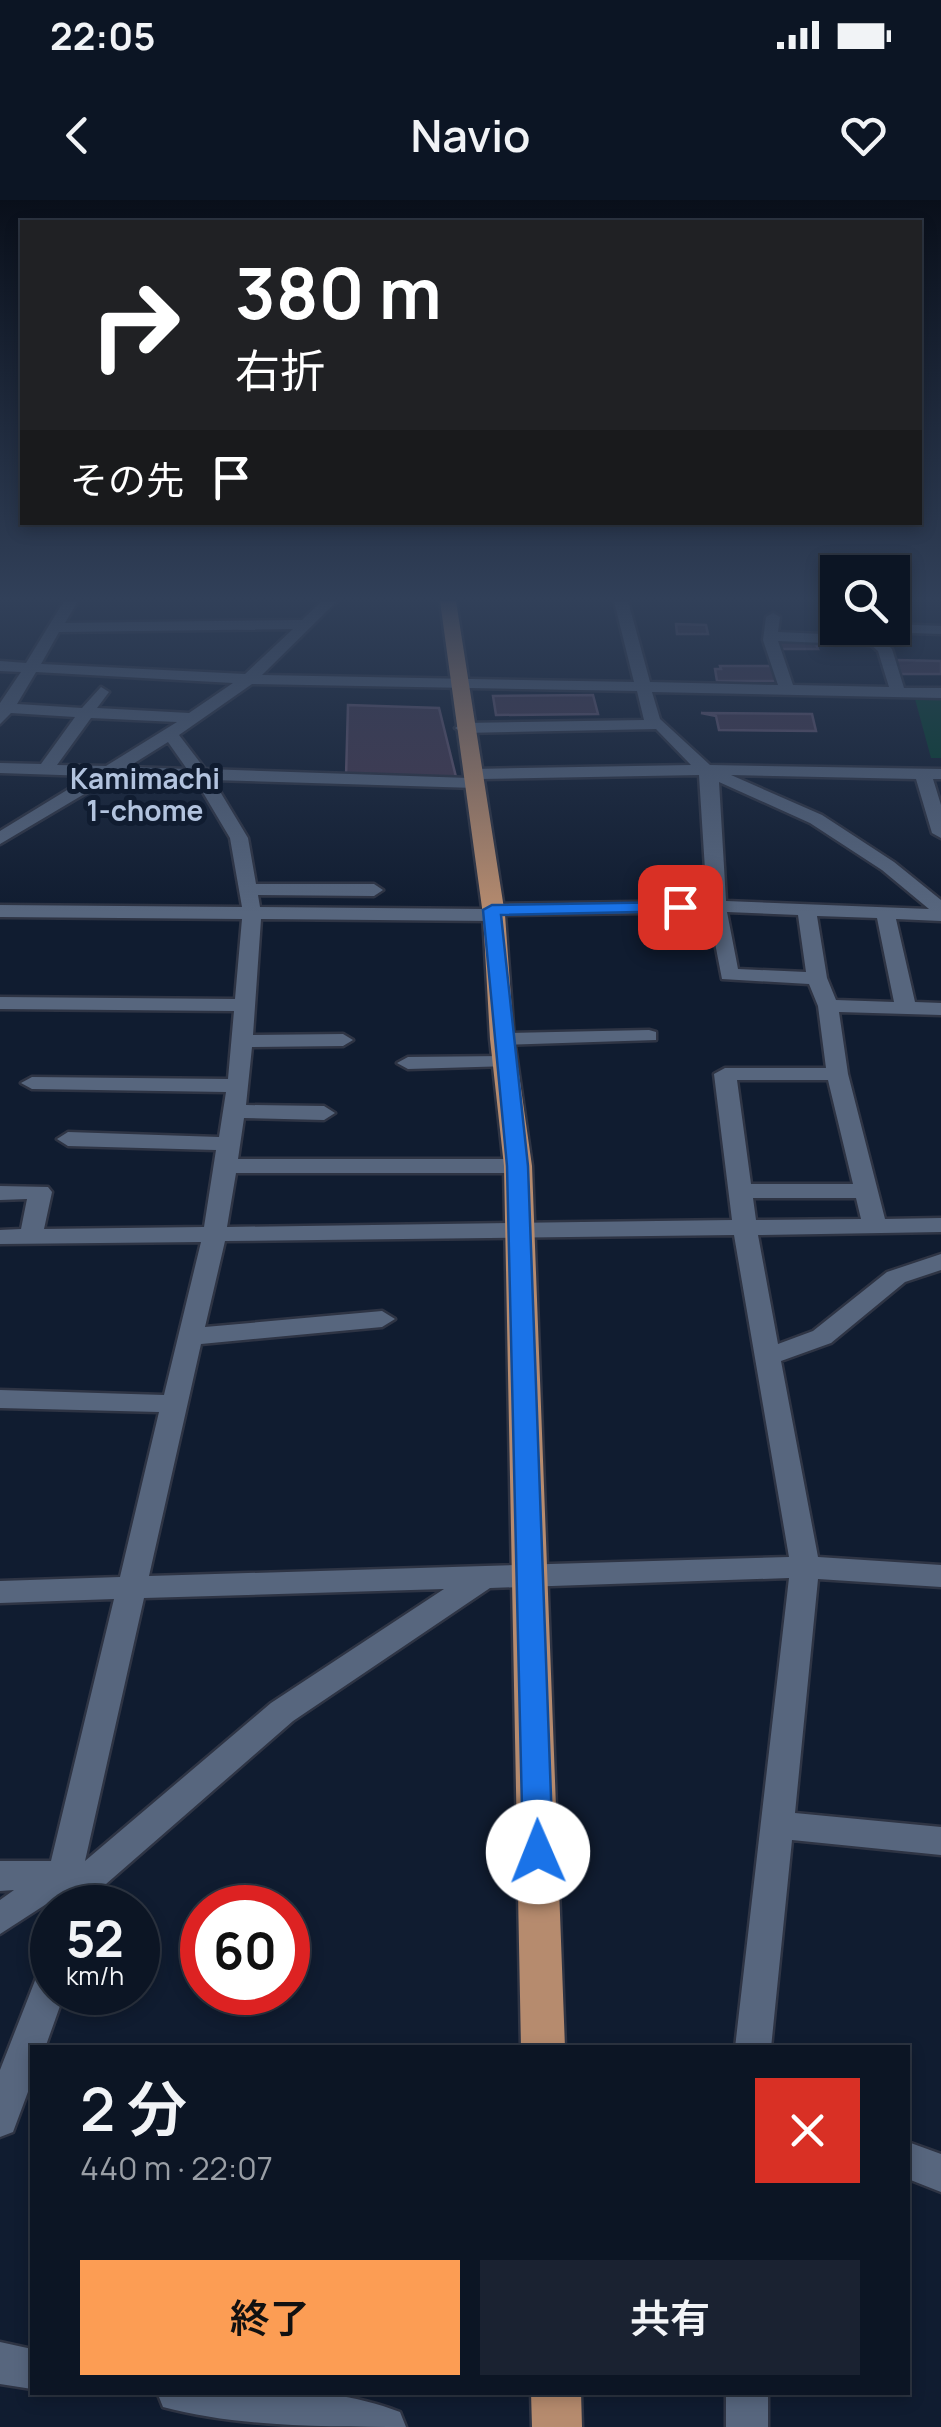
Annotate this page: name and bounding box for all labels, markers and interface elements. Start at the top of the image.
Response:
text: 22:05 [50,9,156,61]
text: Navio [410,104,531,166]
icon: back [50,108,105,163]
icon: heart [836,108,891,163]
text: 380 m [235,244,442,340]
icon: right [70,260,200,390]
text: 右折 [235,339,325,401]
icon: arrive [204,450,259,505]
text: その先 [70,453,184,505]
map controls [820,555,910,645]
button: search [820,555,910,645]
district label: Kamimachi 1-chome [70,759,220,829]
pin [638,865,723,950]
icon: arrive [653,880,708,935]
position arrow [486,1800,590,1904]
speed limit sign: 60 [180,1885,310,2015]
text: 52 [66,1904,124,1972]
text: km/h [66,1958,124,1993]
text: 2 分 [80,2067,187,2149]
button: close [755,2078,860,2183]
text: 440 m · 22:07 [80,2146,273,2190]
button: 終了 [80,2260,460,2375]
button: 共有 [480,2260,860,2375]

